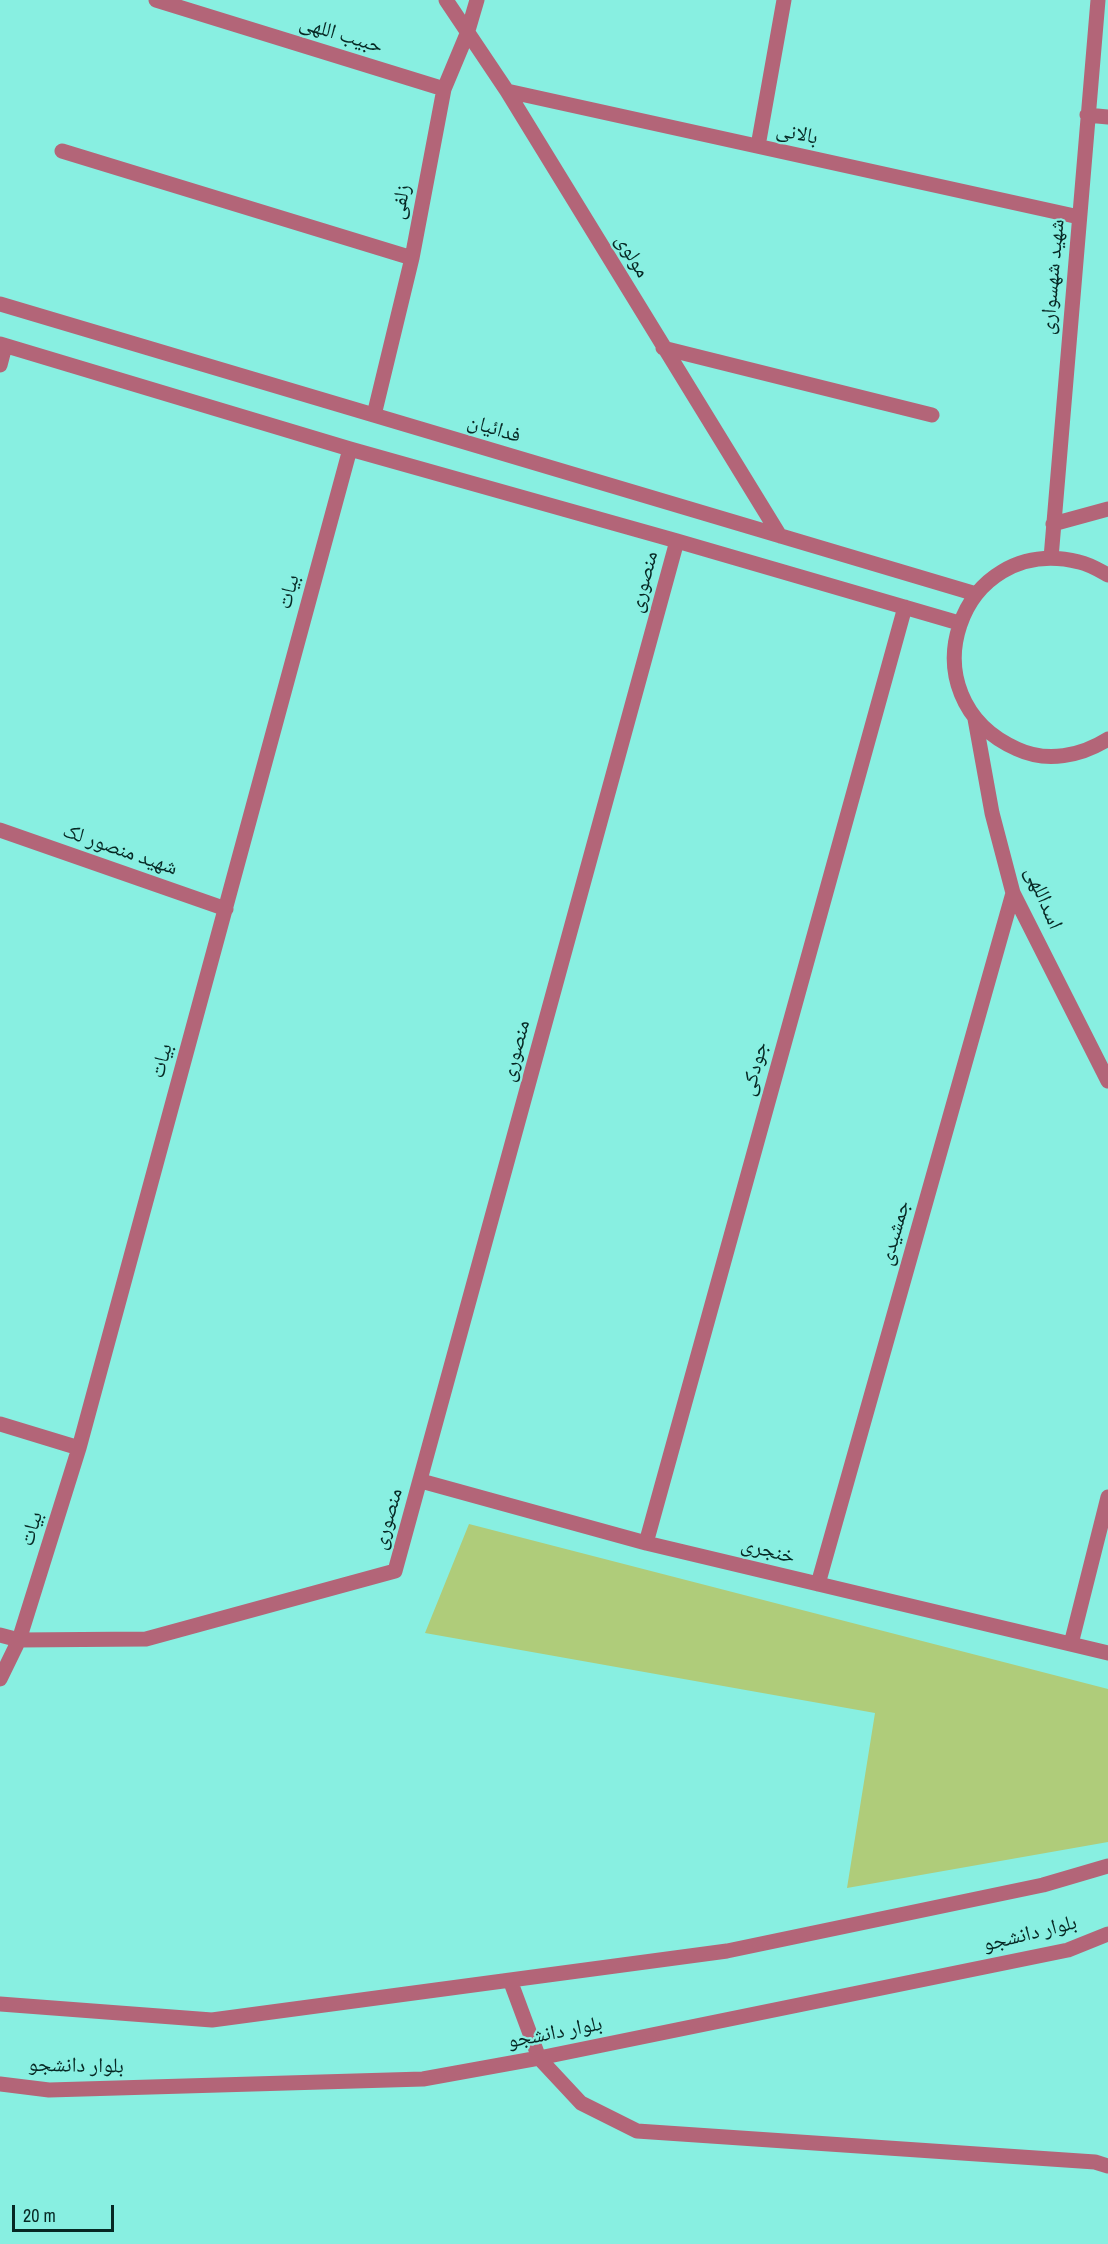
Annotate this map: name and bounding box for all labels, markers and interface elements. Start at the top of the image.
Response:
street label: حبیب اللهی [296,10,386,60]
street label: بالانی [774,117,820,151]
street label: زلفی [385,182,417,222]
street label: شهید شهسواری [1035,218,1071,336]
street label: مولوی [609,230,655,282]
street label: فدائیان [464,409,524,449]
street label: منصوری [624,548,664,616]
street label: بیات [272,572,306,612]
street label: شهید منصور لک [59,819,181,881]
street label: اسداللهی [1019,863,1067,933]
street label: منصوری [496,1017,536,1085]
street label: جودکی [736,1039,774,1099]
street label: بیات [145,1041,179,1081]
street label: جمشیدی [874,1198,916,1268]
street label: منصوری [367,1485,409,1553]
street label: بیات [15,1509,49,1549]
street label: خنجری [738,1532,798,1570]
street label: بلوار دانشجو [980,1910,1080,1958]
street label: بلوار دانشجو [506,2011,604,2055]
street label: بلوار دانشجو [28,2053,124,2079]
scale bar [15,2193,117,2231]
text: 20 m [23,2203,56,2228]

